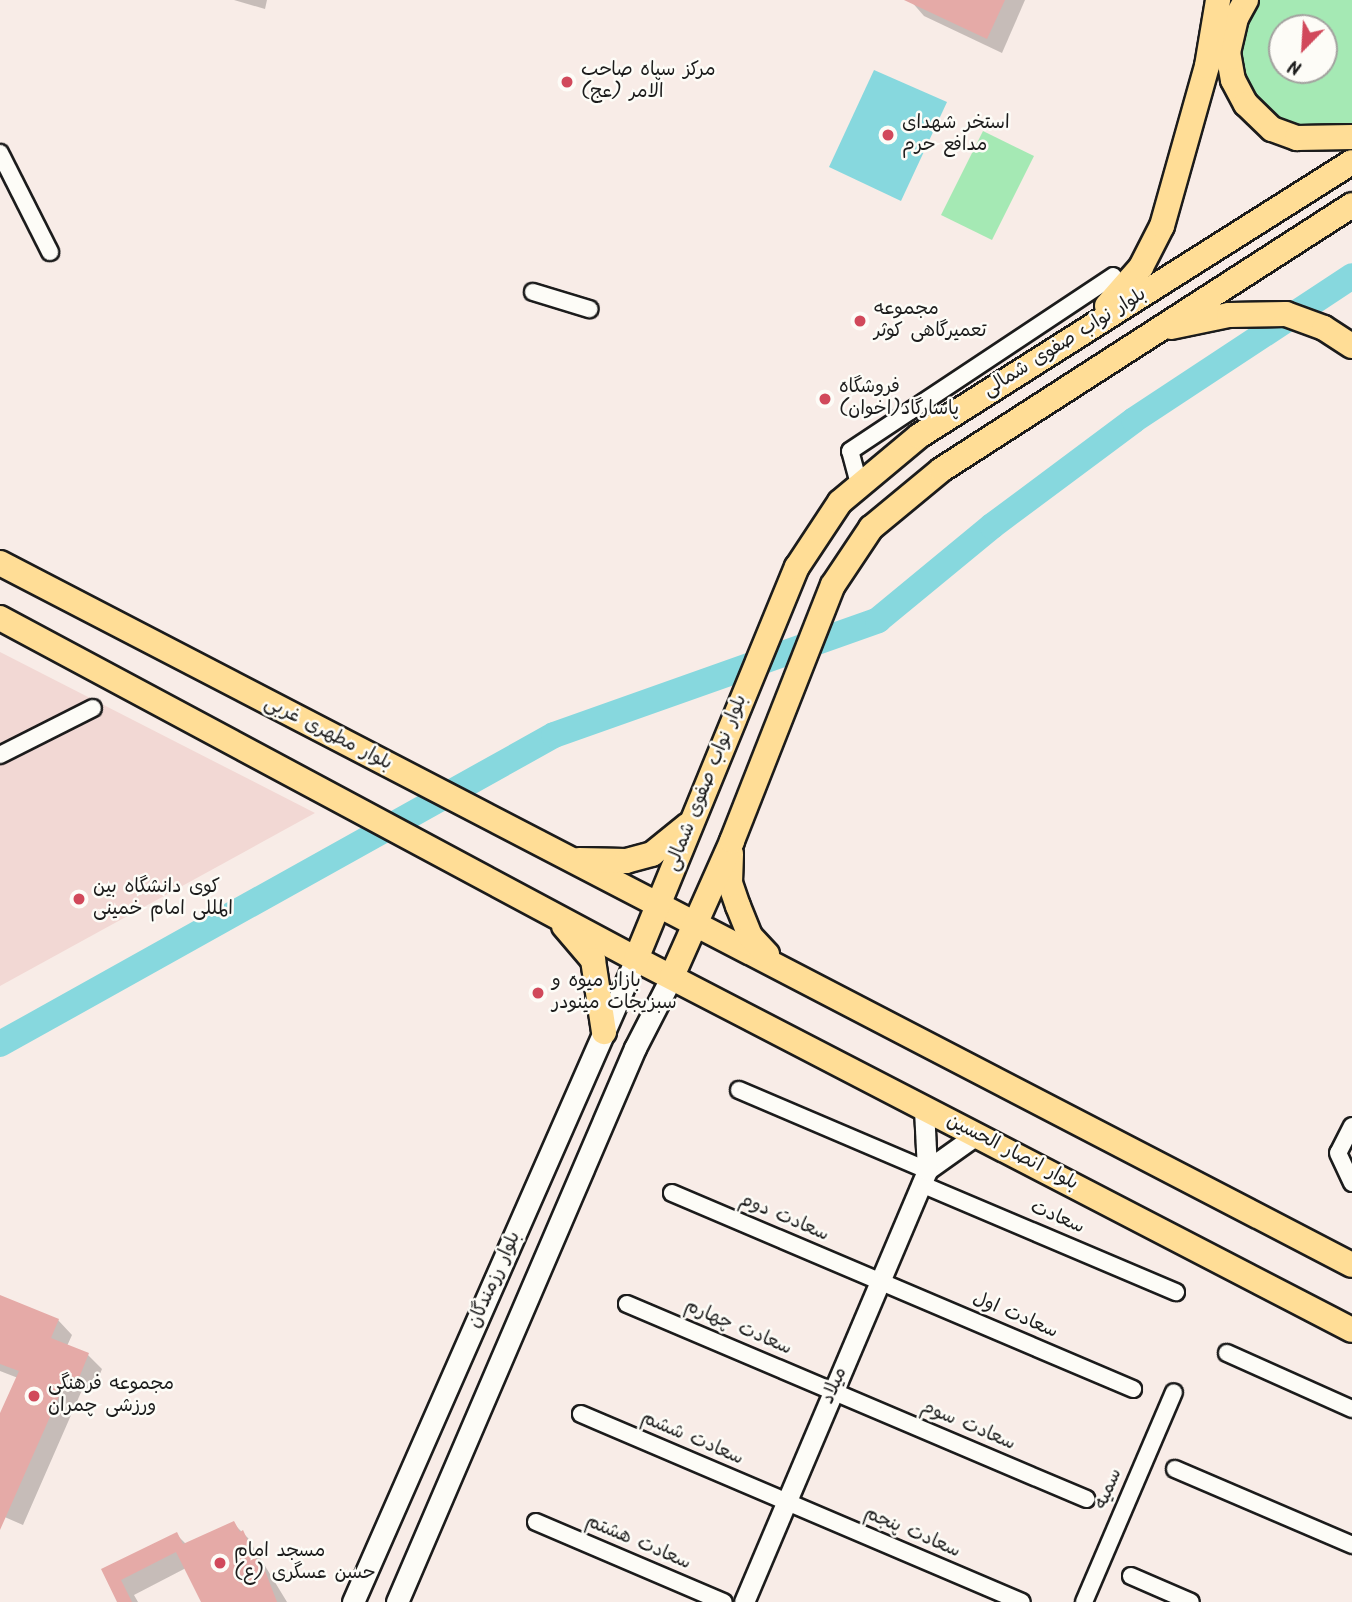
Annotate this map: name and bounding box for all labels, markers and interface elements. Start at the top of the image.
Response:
north arrow [1268,14,1338,84]
text: N [1284,50,1307,83]
place label: مرکز سپاه صاحب الامر (عج) [581,60,716,104]
marker: مرکز سپاه صاحب الامر (عج) [559,74,575,90]
place label: استخر شهدای مدافع حرم [902,113,1010,157]
marker: استخر شهدای مدافع حرم [880,127,896,143]
street label: بلوار نواب صفوی شمالی [979,283,1151,403]
place label: مجموعه تعمیرگاهی کوثر [874,299,987,343]
marker: مجموعه تعمیرگاهی کوثر [852,313,868,329]
place label: فروشگاه پاسارگاد(اخوان) [839,377,959,421]
marker: فروشگاه پاسارگاد(اخوان) [817,391,833,407]
street label: بلوار مطهری غربی [260,692,396,776]
street label: بلوار نواب صفوی شمالی [661,692,753,874]
place label: کوی دانشگاه بین المللی امام خمینی [93,877,233,921]
marker: کوی دانشگاه بین المللی امام خمینی [71,891,87,907]
place label: بازار میوه و سبزیجات مینودر [552,971,677,1015]
marker: بازار میوه و سبزیجات مینودر [530,985,546,1001]
street label: بلوار انصار الحسین [943,1110,1081,1196]
street label: سعادت دوم [736,1189,832,1247]
street label: سعادت [1027,1196,1087,1240]
street label: بلوار رزمندگان [464,1228,526,1332]
street label: سعادت اول [969,1288,1061,1344]
street label: سعادت چهارم [681,1295,795,1361]
street label: میلاد [817,1364,853,1408]
place label: مجموعه فرهنگی ورزشی چمران [48,1374,174,1418]
marker: مجموعه فرهنگی ورزشی چمران [26,1388,42,1404]
street label: سعادت سوم [917,1396,1019,1456]
street label: سعادت ششم [637,1407,747,1471]
street label: سمیه [1090,1465,1128,1513]
street label: سعادت پنجم [860,1503,964,1563]
street label: سعادت هشتم [582,1511,694,1575]
place label: مسجد امام حسن عسگری (ع) [234,1541,376,1585]
marker: مسجد امام حسن عسگری (ع) [212,1555,228,1571]

